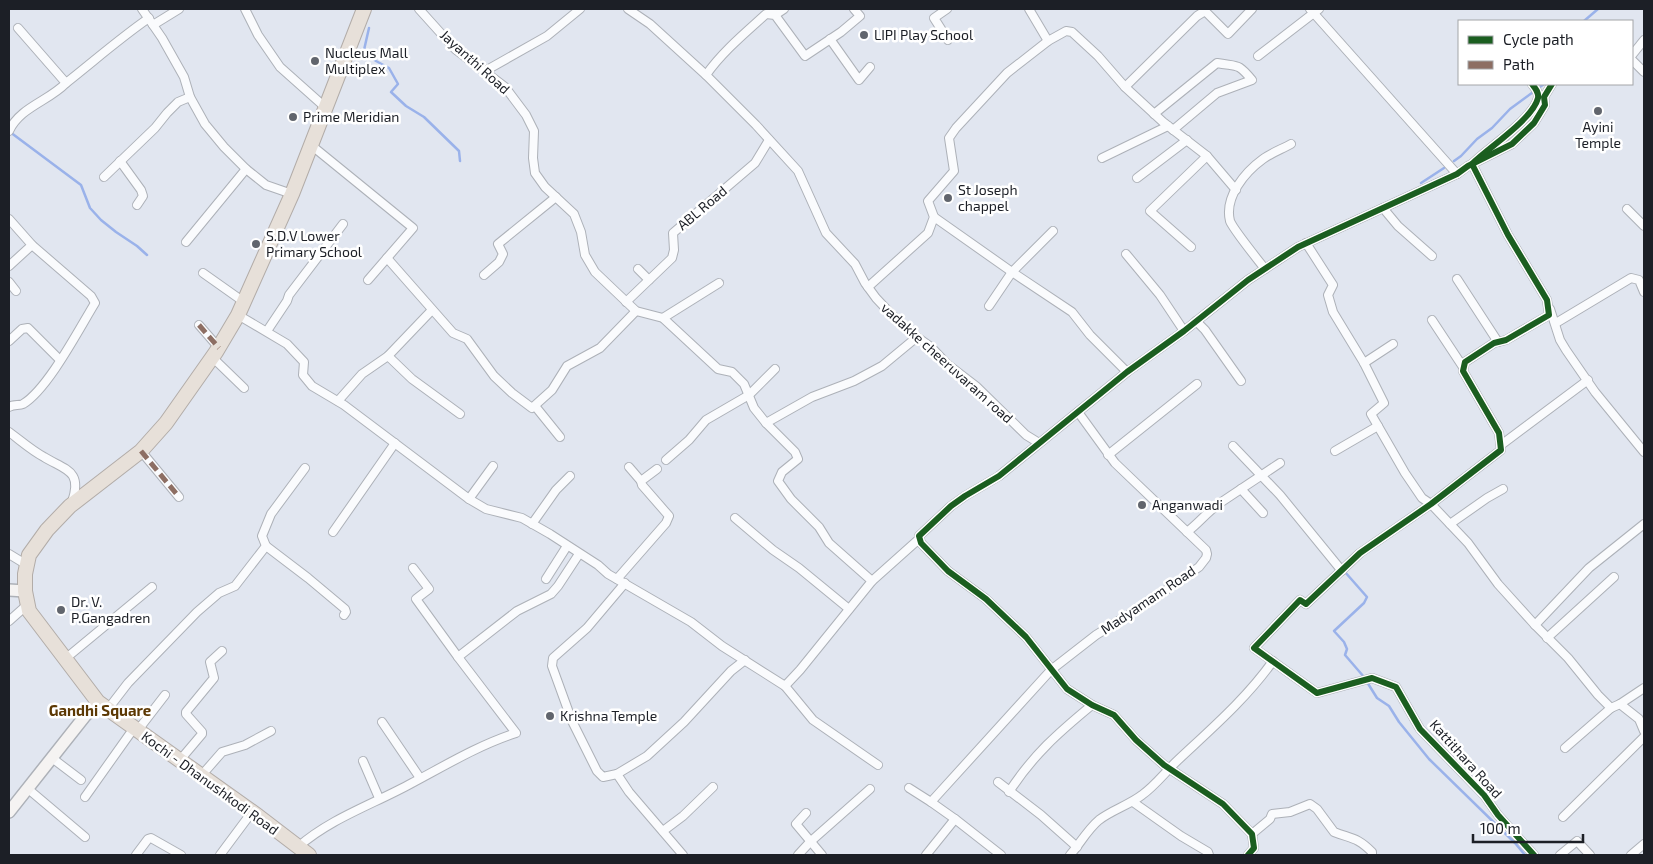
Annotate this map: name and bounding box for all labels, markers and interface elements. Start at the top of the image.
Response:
legend [1458,20,1633,85]
street label: Jayanthi Road [437,26,514,97]
place label: LIPI Play School [874,26,974,43]
marker: LIPI Play School [858,29,870,41]
text: Cycle path [1503,30,1574,48]
place label: Nucleus Mall Multiplex [325,44,409,77]
marker: Nucleus Mall Multiplex [309,55,321,67]
text: Path [1503,55,1534,73]
marker: Ayini Temple [1592,105,1604,117]
place label: Prime Meridian [303,108,399,125]
marker: Prime Meridian [287,111,299,123]
place label: Ayini Temple [1575,118,1621,151]
place label: St Joseph chappel [958,181,1018,214]
street label: ABL Road [673,182,730,233]
marker: St Joseph chappel [942,192,954,204]
place label: S.D.V Lower Primary School [266,227,363,260]
marker: S.D.V Lower Primary School [250,238,262,250]
street label: vadakke cheeruvaram road [878,299,1017,426]
place label: Anganwadi [1152,496,1223,513]
marker: Anganwadi [1136,499,1148,511]
street label: Madyamam Road [1097,562,1198,638]
place label: Dr. V. P.Gangadren [71,593,150,626]
marker: Dr. V. P.Gangadren [55,604,67,616]
district label: Gandhi Square [49,701,151,719]
place label: Krishna Temple [560,707,657,724]
marker: Krishna Temple [544,710,556,722]
street label: Kattithara Road [1427,716,1506,801]
street label: Kochi - Dhanushkodi Road [138,727,282,838]
scale bar [1473,812,1583,844]
text: 100 m [1480,819,1521,837]

